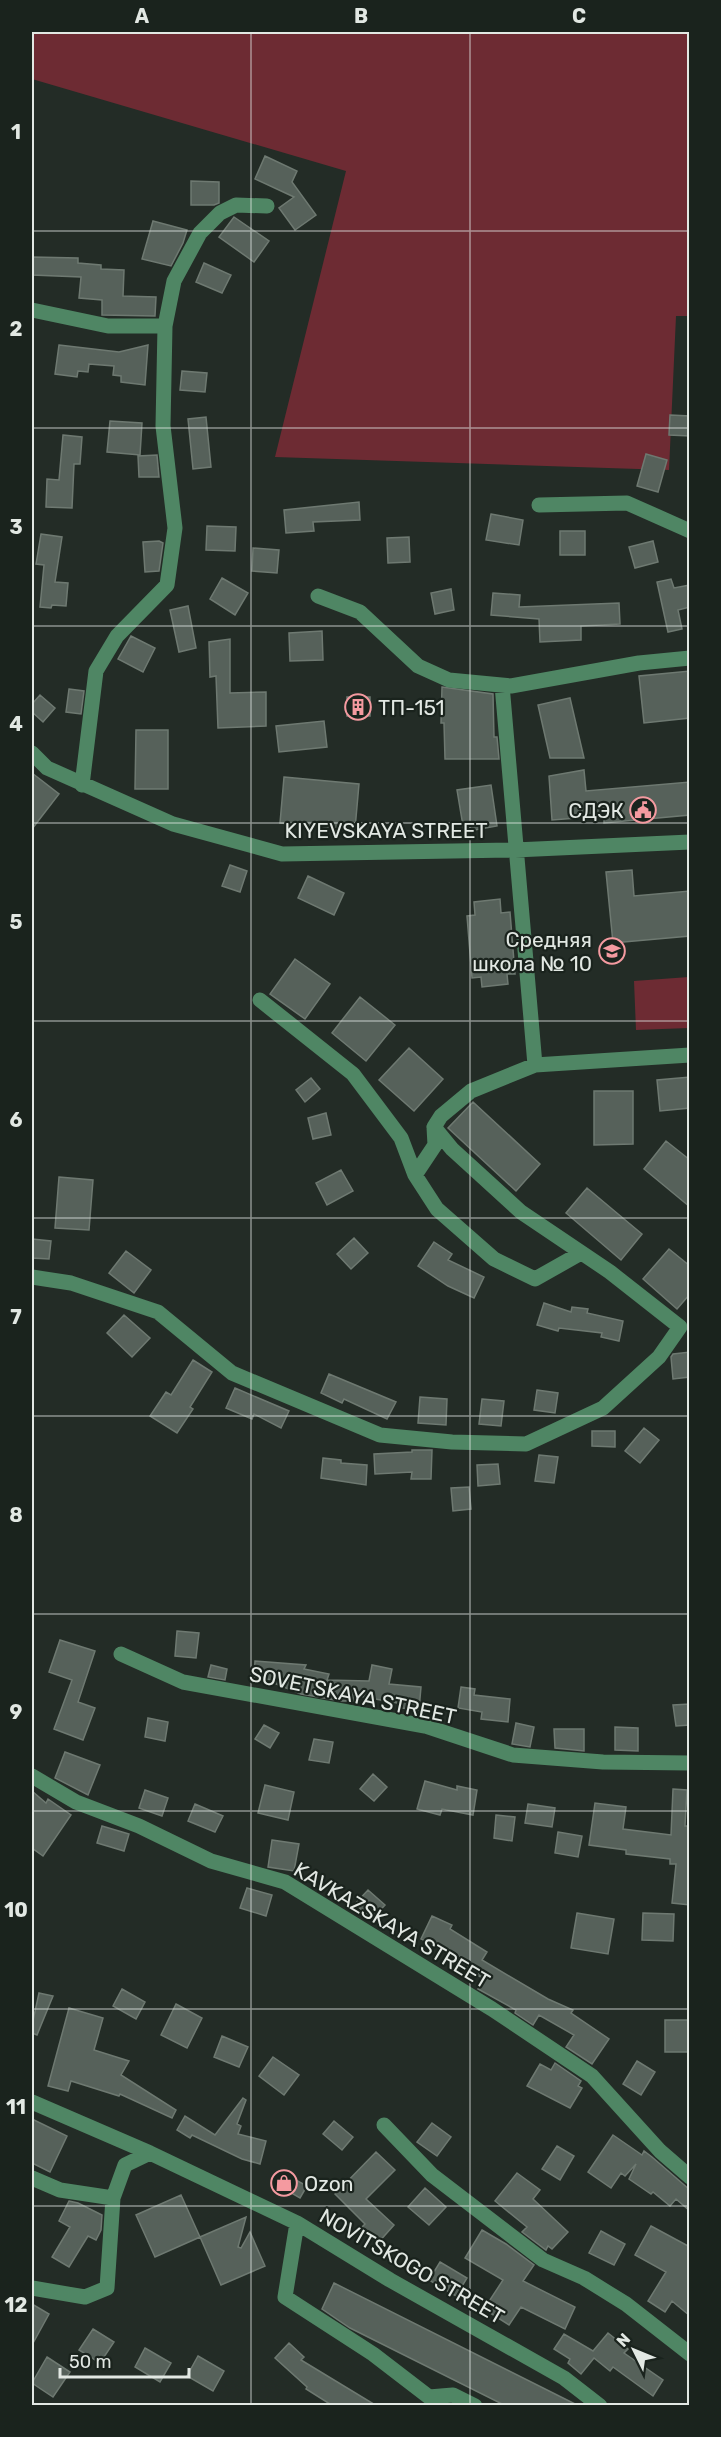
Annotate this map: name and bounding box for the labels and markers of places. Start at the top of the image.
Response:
building icon: ТП-151 [343,692,373,722]
place label: ТП-151 [378,695,445,720]
public building icon: СДЭК [628,795,658,825]
place label: СДЭК [568,798,624,823]
place label: Средняя школа № 10 [472,927,592,976]
school or university icon: Средняя школа № 10 [597,936,627,966]
shop icon: Ozon [269,2168,299,2198]
place label: Ozon [304,2171,354,2196]

